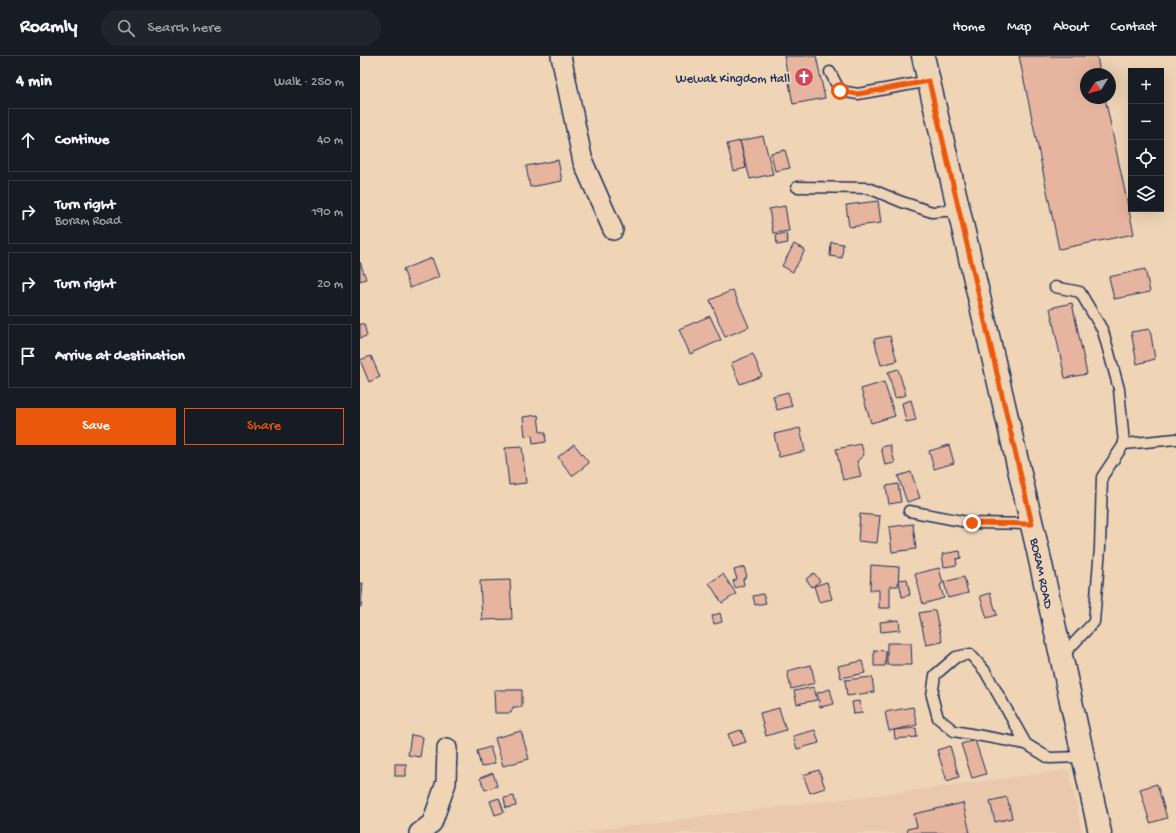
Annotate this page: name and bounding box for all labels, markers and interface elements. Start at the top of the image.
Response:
search box [101,10,381,46]
text: Roamly [20,16,77,39]
icon: search [115,17,137,39]
text: Search here [147,19,221,37]
text: Home [953,19,985,36]
text: Map [1007,19,1031,36]
text: About [1053,19,1089,36]
text: Contact [1111,19,1156,36]
church icon: Wewak Kingdom Hall [793,66,815,88]
north arrow [1080,68,1116,104]
map controls [1128,68,1164,212]
button: + [1128,68,1164,104]
text: 4 min [16,72,52,92]
place label: Wewak Kingdom Hall [675,72,790,87]
text: Walk · 250 m [274,75,344,90]
route start [831,82,849,100]
button: − [1128,104,1164,140]
icon: ahead [17,129,39,151]
text: Continue [55,131,109,149]
text: 40 m [317,133,343,148]
button: locate [1128,140,1164,176]
button: layers [1128,176,1164,212]
text: Turn right [55,196,115,214]
icon: right [17,201,39,223]
text: 190 m [312,205,343,220]
text: Boram Road [55,214,121,229]
icon: right [17,273,39,295]
text: Turn right [55,275,115,293]
text: 20 m [317,277,343,292]
icon: arrive [17,345,39,367]
text: Arrive at destination [55,347,185,365]
button: Save [16,408,176,445]
button: Share [184,408,344,445]
route end [963,514,981,532]
street label: BORAM ROAD [1026,536,1055,611]

